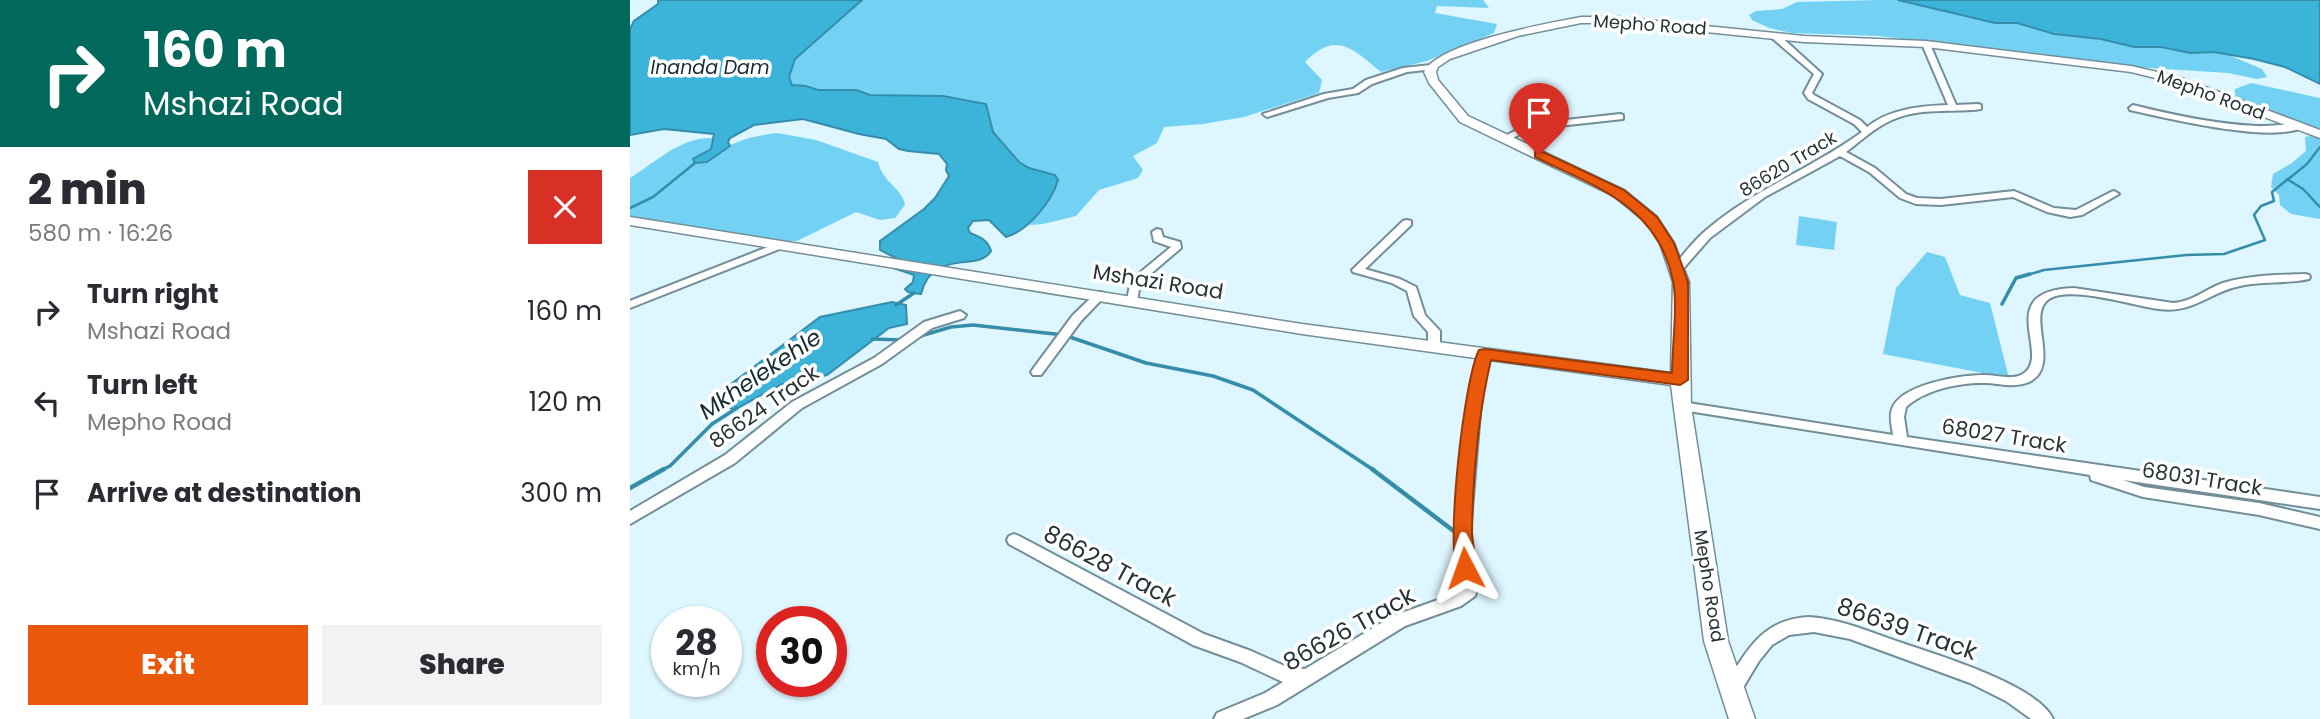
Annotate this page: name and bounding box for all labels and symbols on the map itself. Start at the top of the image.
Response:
street label: Mepho Road [1593,8,1708,41]
water label: Inanda Dam [650,54,770,81]
street label: Mepho Road [2154,63,2269,126]
pin [1509,83,1569,155]
street label: 86620 Track [1734,124,1842,202]
street label: Mshazi Road [1091,257,1225,306]
water label: Mkhelekehle [692,321,828,427]
street label: 86624 Track [703,358,825,455]
street label: 68027 Track [1940,411,2069,460]
street label: 68031 Track [2140,455,2264,502]
street label: 86628 Track [1038,517,1183,615]
street label: Mepho Road [1688,528,1731,644]
position arrow [1428,531,1502,605]
street label: 86626 Track [1277,578,1421,678]
street label: 86639 Track [1833,589,1982,668]
speed limit sign: 30 [756,606,847,697]

